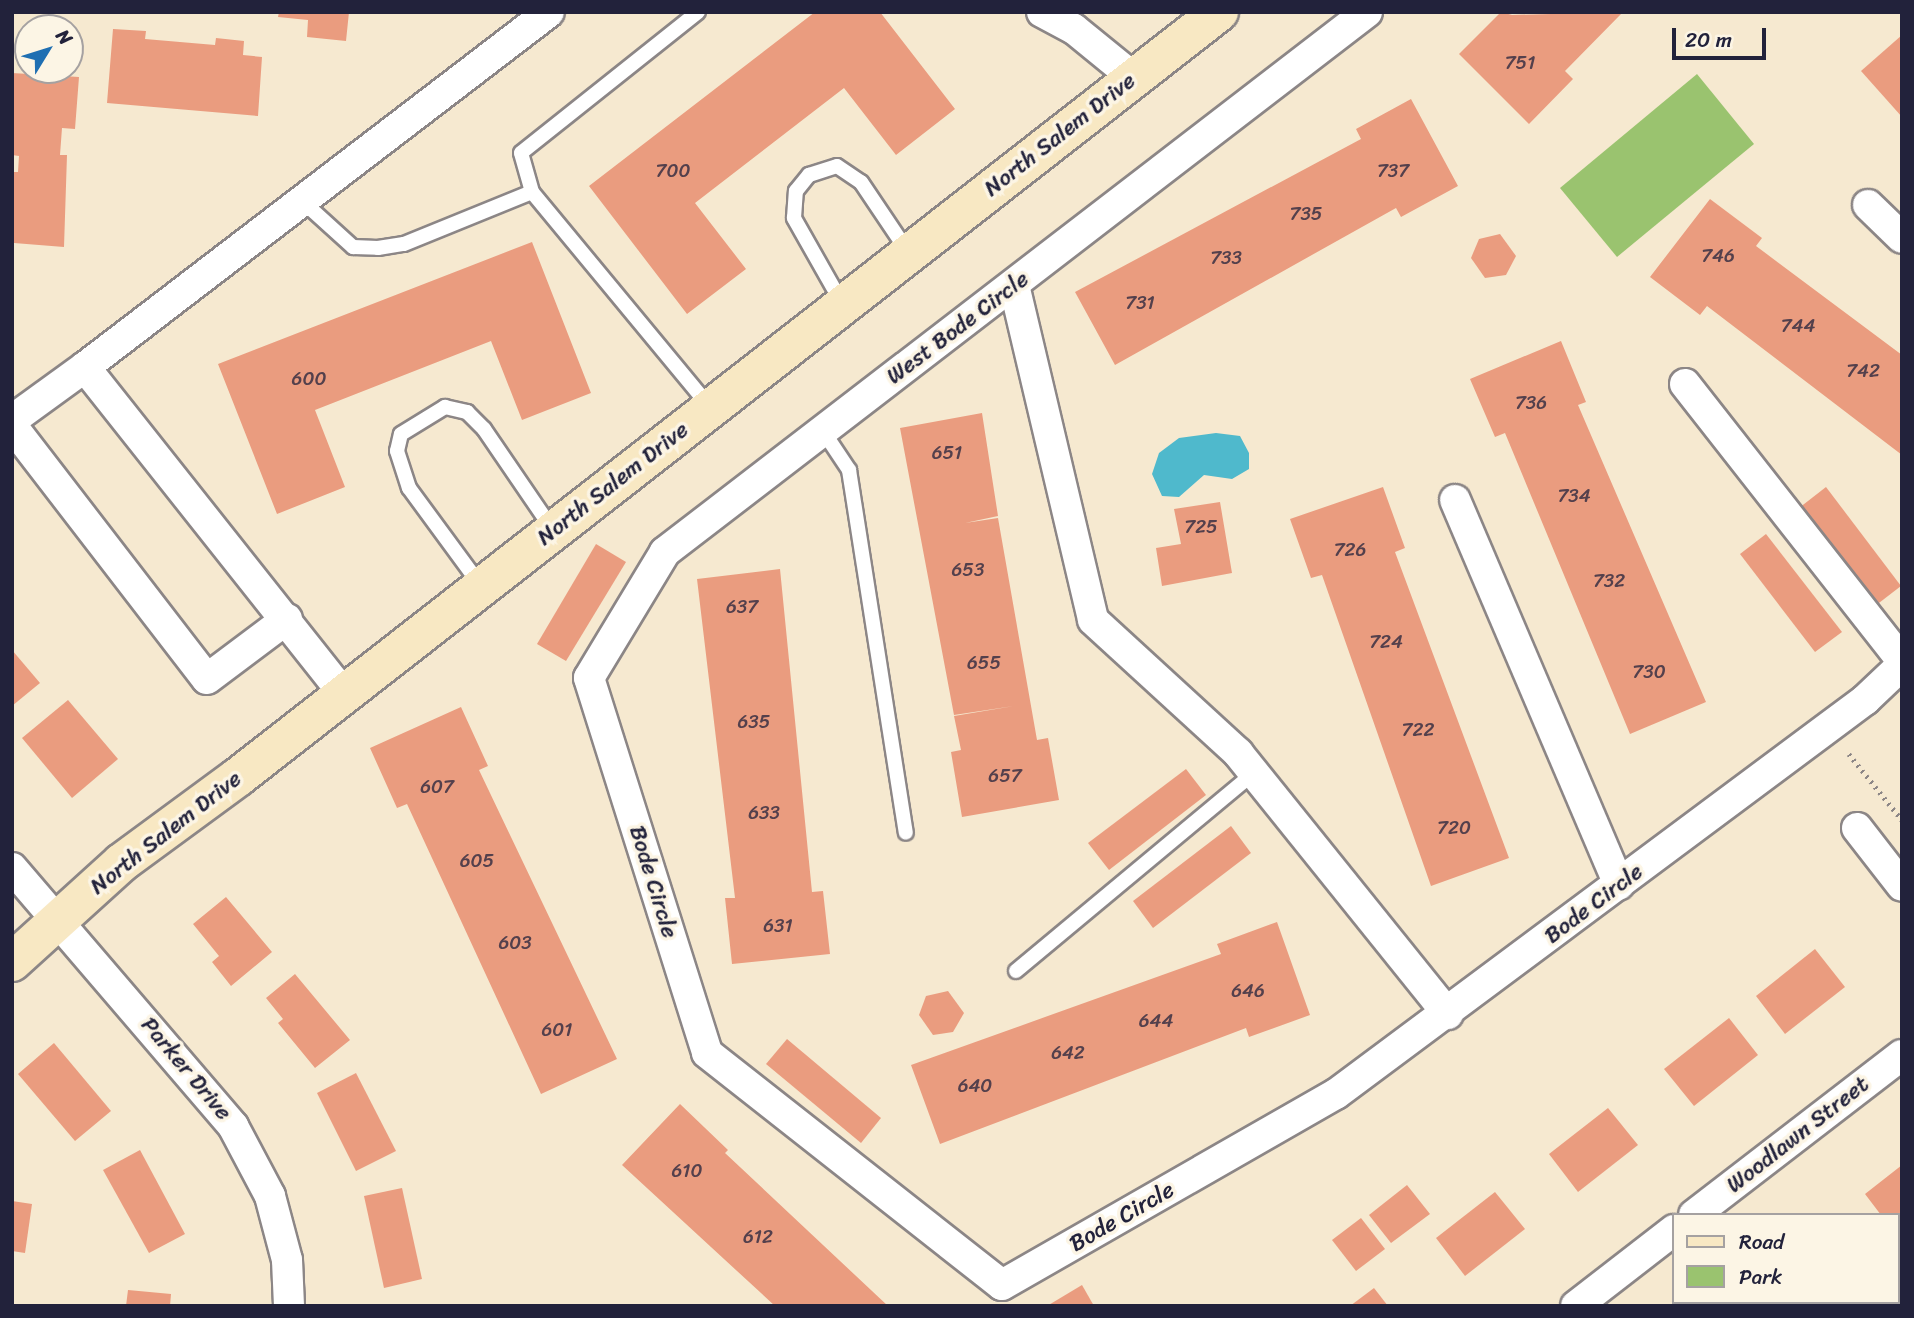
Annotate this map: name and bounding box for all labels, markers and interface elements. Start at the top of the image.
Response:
north arrow [14,14,84,84]
scale bar [1676,14,1770,58]
text: 20 m [1685,21,1732,59]
text: N [47,22,81,52]
house number: 751 [1505,52,1535,74]
street label: North Salem Drive [979,67,1141,203]
house number: 700 [656,160,690,182]
house number: 737 [1377,160,1409,182]
house number: 735 [1290,203,1322,225]
house number: 746 [1701,245,1735,267]
house number: 733 [1210,247,1242,269]
street label: West Bode Circle [881,265,1035,391]
house number: 731 [1125,292,1155,314]
house number: 744 [1781,315,1815,337]
house number: 742 [1846,360,1880,382]
house number: 600 [292,368,326,390]
house number: 736 [1515,392,1547,414]
street label: North Salem Drive [532,416,694,552]
house number: 651 [932,442,962,464]
house number: 734 [1557,485,1591,507]
house number: 725 [1184,516,1218,538]
house number: 726 [1334,539,1366,561]
house number: 653 [952,559,984,581]
house number: 732 [1593,570,1625,592]
house number: 637 [726,596,758,618]
house number: 724 [1369,631,1403,653]
house number: 655 [967,652,1001,674]
house number: 730 [1632,661,1666,683]
house number: 635 [738,711,770,733]
house number: 722 [1402,719,1434,741]
street label: North Salem Drive [85,765,247,901]
house number: 657 [988,765,1022,787]
house number: 607 [420,776,454,798]
house number: 633 [748,802,780,824]
house number: 720 [1437,817,1471,839]
street label: Bode Circle [623,822,683,942]
house number: 605 [460,850,494,872]
street label: Bode Circle [1539,858,1649,950]
house number: 631 [763,915,793,937]
house number: 603 [498,932,532,954]
house number: 646 [1231,980,1265,1002]
house number: 644 [1139,1010,1173,1032]
street label: Parker Drive [135,1012,237,1126]
house number: 601 [542,1019,572,1041]
house number: 642 [1051,1042,1085,1064]
street label: Woodlawn Street [1722,1071,1874,1199]
house number: 640 [958,1075,992,1097]
house number: 610 [672,1160,702,1182]
street label: Bode Circle [1065,1176,1179,1258]
legend [1672,1213,1900,1304]
text: Road [1739,1223,1784,1261]
house number: 612 [743,1226,773,1248]
text: Park [1739,1258,1782,1296]

